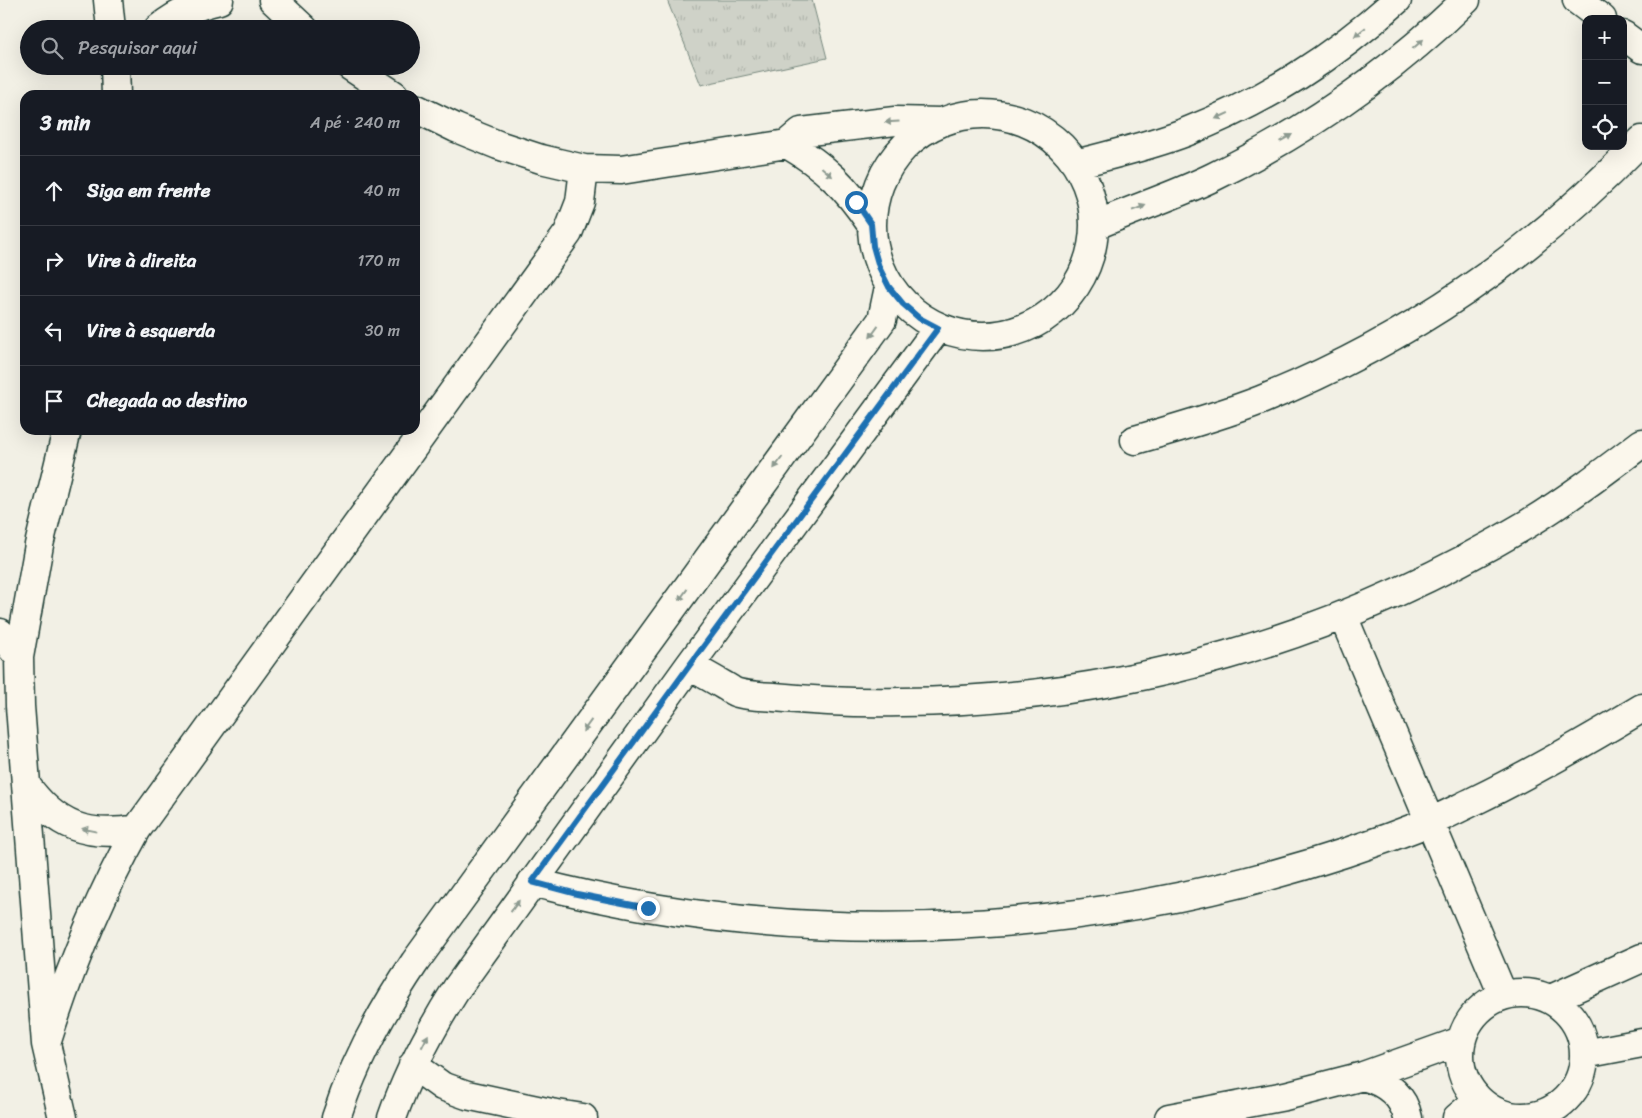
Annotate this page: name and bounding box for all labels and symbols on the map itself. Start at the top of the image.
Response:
one-way arrow [1354,26,1367,37]
one-way arrow [1412,39,1424,50]
one-way arrow [1215,113,1229,121]
one-way arrow [884,118,900,126]
one-way arrow [1279,133,1292,142]
one-way arrow [821,166,833,178]
route start [845,191,868,214]
one-way arrow [1132,204,1147,212]
one-way arrow [868,325,879,338]
one-way arrow [773,457,783,470]
one-way arrow [678,588,688,602]
one-way arrow [582,720,592,733]
one-way arrow [81,826,96,834]
route end [637,897,660,920]
one-way arrow [510,899,520,913]
one-way arrow [421,1034,429,1049]

